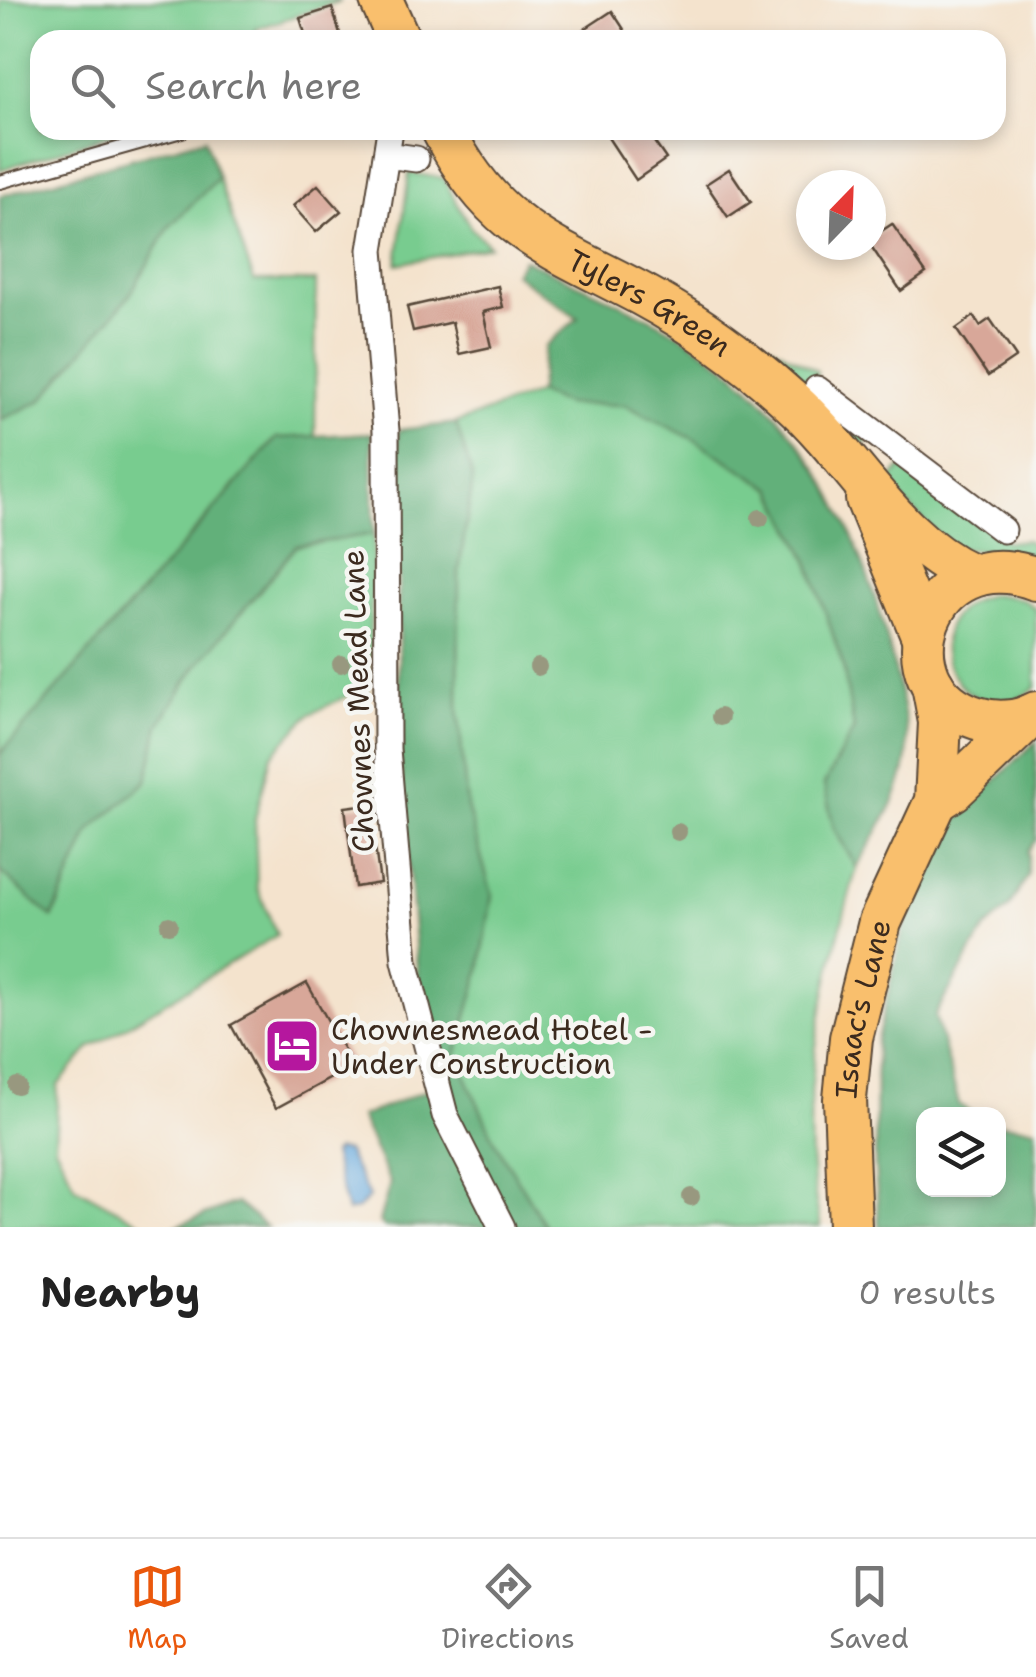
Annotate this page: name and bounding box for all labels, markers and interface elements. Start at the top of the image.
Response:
search box [30,30,1006,140]
icon: search [65,58,120,113]
text: Search here [145,60,362,111]
north arrow [796,170,886,260]
street label: Tylers Green [560,239,740,366]
street label: Chownes Mead Lane [332,549,384,853]
street label: Isaac's Lane [825,915,900,1100]
place label: Chownesmead Hotel - Under Construction [331,1009,653,1084]
hotel icon: Chownesmead Hotel - Under Construction [262,1016,322,1076]
map controls [916,1107,1006,1197]
button: layers [916,1107,1006,1197]
text: Nearby [40,1264,200,1320]
text: 0 results [859,1271,996,1314]
tab: Map [127,1559,187,1657]
tab: Directions [442,1559,575,1657]
tab: Saved [829,1559,909,1657]

